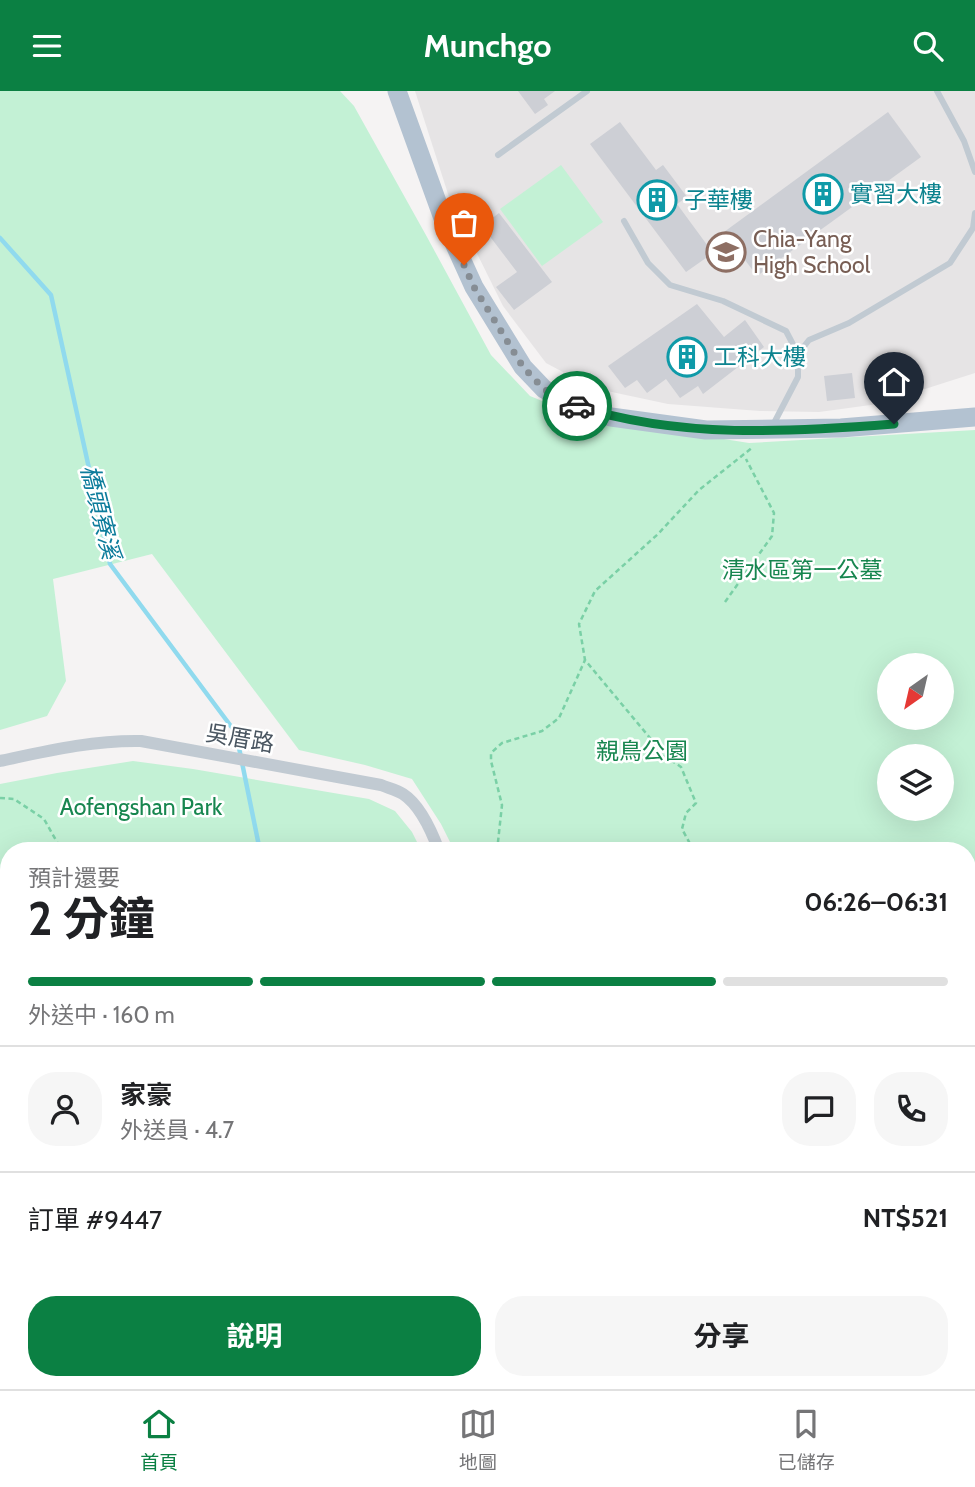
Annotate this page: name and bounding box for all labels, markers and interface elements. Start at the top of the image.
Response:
text: Munchgo [424,26,551,65]
icon: menu [28,27,66,65]
icon: search [909,27,947,65]
building icon: 實習大樓 [802,173,844,215]
building icon: 子華樓 [636,179,678,221]
place label: 實習大樓 [850,180,942,208]
place label: 子華樓 [684,186,753,214]
pin [434,193,494,265]
icon: bag [445,204,483,242]
place label: Chia-Yang High School [753,225,871,279]
school or university icon: Chia-Yang High School [705,231,747,273]
building icon: 工科大樓 [666,336,708,378]
place label: 工科大樓 [714,343,806,371]
pin [864,352,924,424]
icon: home [875,363,913,401]
courier [542,371,612,441]
icon: car [558,387,596,425]
water label: 橋頭寮溪 [75,462,127,565]
park label: 清水區第一公墓 [722,556,883,584]
north arrow [877,653,954,730]
map controls [877,653,954,821]
street label: 吳厝路 [204,718,276,758]
park label: 親鳥公園 [596,737,688,765]
button: layers [877,744,954,821]
park label: Aofengshan Park [60,793,223,821]
text: 預計還要 [28,864,120,892]
text: 06:26–06:31 [804,886,948,918]
text: 2 分鐘 [28,891,155,947]
text: 外送中 · 160 m [28,1001,175,1029]
button: person [28,1072,102,1146]
button: chat [782,1072,856,1146]
button: phone [874,1072,948,1146]
text: 家豪 [120,1079,172,1111]
text: 外送員 · 4.7 [120,1116,234,1144]
text: NT$521 [863,1202,948,1234]
text: 訂單 #9447 [28,1204,162,1236]
button: 說明 [28,1296,481,1376]
button: 分享 [495,1296,948,1376]
tab: 首頁 [140,1405,178,1474]
tab: 地圖 [459,1405,497,1474]
tab: 已儲存 [778,1405,835,1474]

